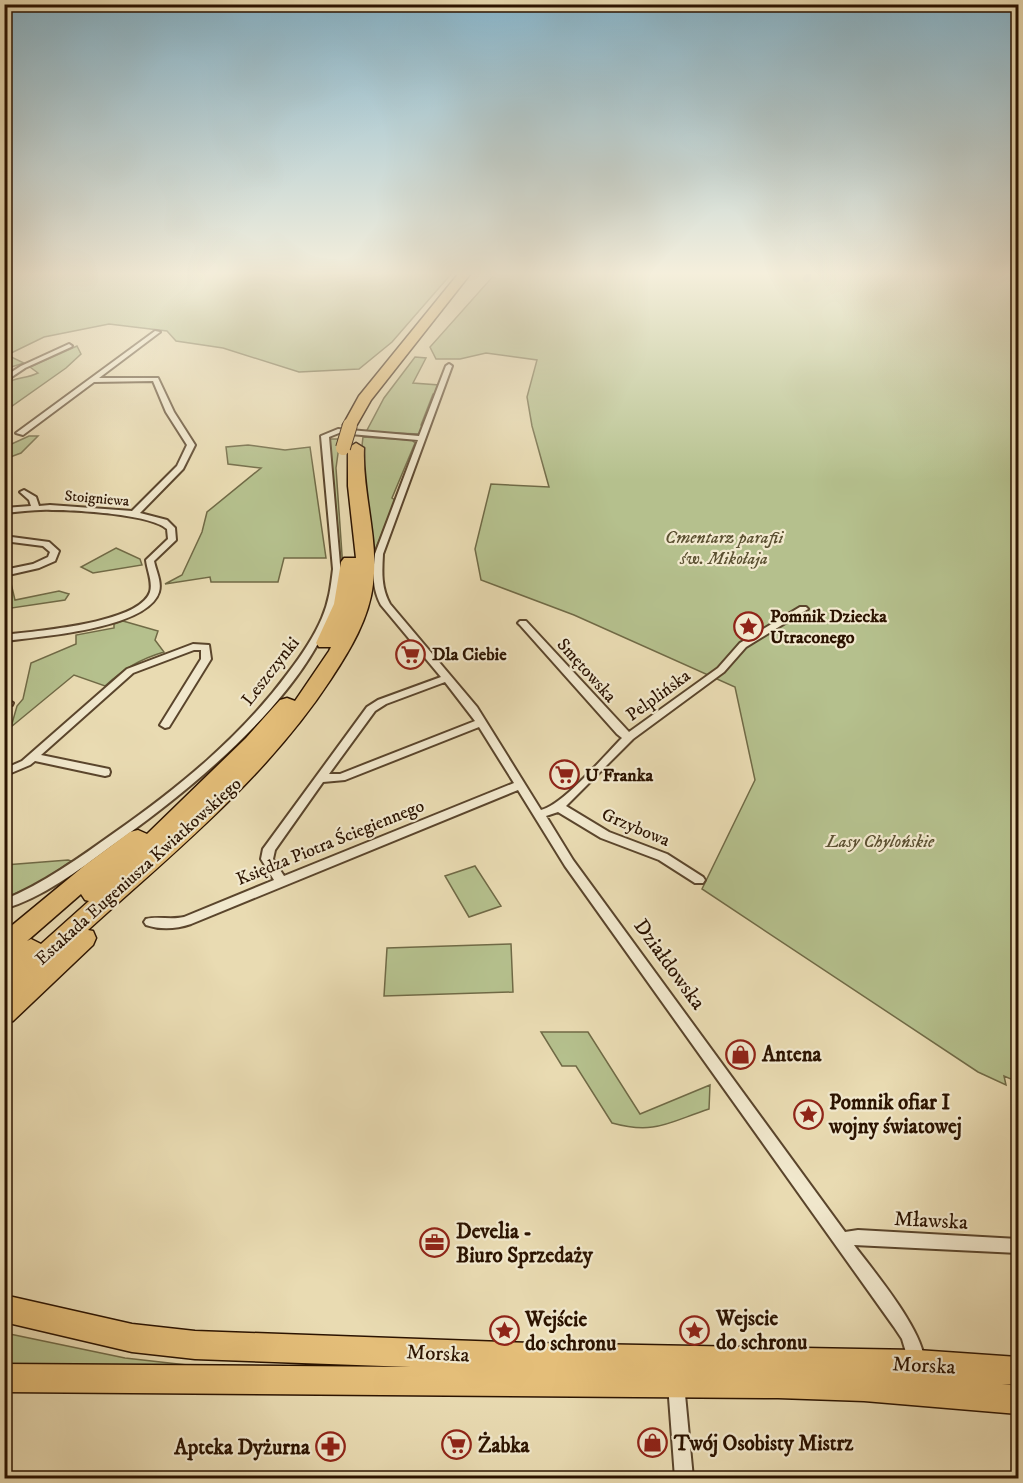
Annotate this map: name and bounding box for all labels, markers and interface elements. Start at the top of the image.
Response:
street label: Stoigniewa [64,486,131,511]
park label: Cmentarz parafii św. Mikołaja [665,527,784,570]
place label: Pomnik Dziecka Utraconego [770,606,887,649]
place icon: Pomnik Dziecka Utraconego [733,610,765,642]
street label: Leszczynki [237,633,304,710]
street label: Smętowska [552,634,621,708]
supermarket icon: Dla Ciebie [395,638,427,670]
place label: Dla Ciebie [432,644,507,666]
street label: Pelplińska [622,665,695,726]
supermarket icon: U Franka [548,759,580,791]
place label: U Franka [585,765,654,787]
street label: Estakada Eugeniusza Kwiatkowskiego [31,773,247,970]
street label: Księdza Piotra Ściegiennego [233,794,428,891]
street label: Grzybowa [598,804,673,852]
park label: Lasy Chylońskie [825,831,935,853]
street label: Działdowska [628,914,711,1015]
shop icon: Antena [725,1038,757,1070]
place label: Antena [761,1042,823,1068]
place label: Pomnik ofiar I wojny światowej [828,1090,962,1141]
place icon: Pomnik ofiar I wojny światowej [792,1098,824,1130]
street label: Mławska [893,1206,969,1236]
place label: Develia - Biuro Sprzedaży [456,1219,594,1269]
office icon: Develia - Biuro Sprzedaży [419,1227,451,1259]
place label: Wejscie do schronu [715,1306,807,1356]
place label: Wejście do schronu [524,1307,616,1357]
place icon: Wejscie do schronu [679,1314,711,1346]
place icon: Wejście do schronu [488,1315,520,1347]
street label: Morska [406,1339,470,1369]
street label: Morska [892,1351,956,1381]
shop icon: Twój Osobisty Mistrz [637,1427,669,1459]
supermarket icon: Żabka [441,1429,473,1461]
pharmacy icon: Apteka Dyżurna [315,1431,347,1463]
place label: Żabka [478,1431,531,1459]
place label: Twój Osobisty Mistrz [673,1431,854,1458]
place label: Apteka Dyżurna [173,1435,311,1461]

